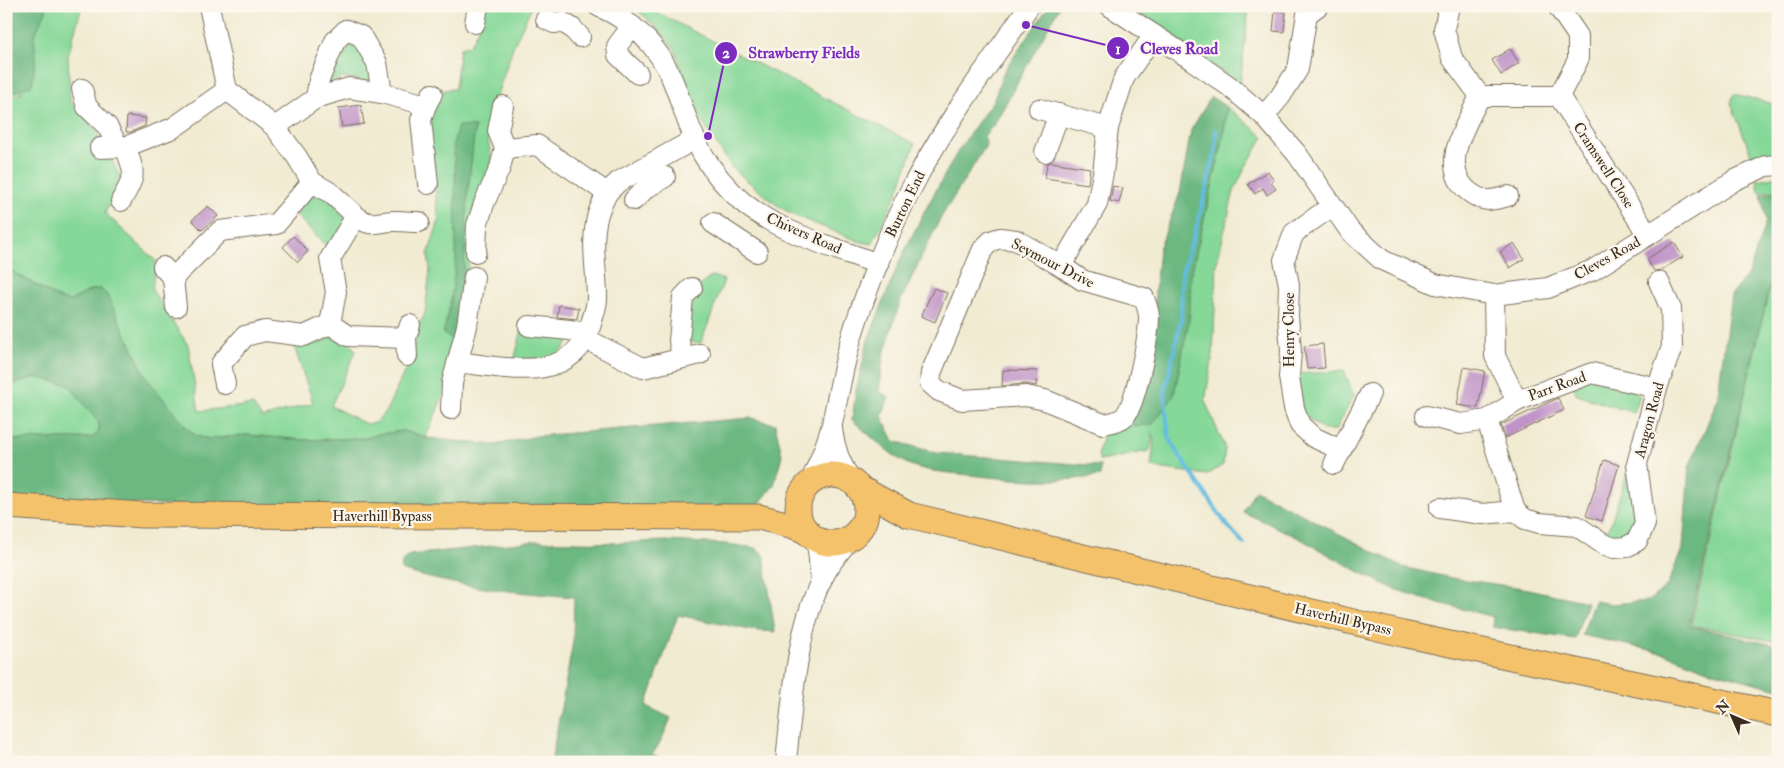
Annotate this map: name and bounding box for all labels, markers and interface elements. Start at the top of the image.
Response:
callout: Cleves Road [1105,33,1228,64]
callout: Strawberry Fields [713,37,870,68]
text: Cleves Road [1140,39,1218,59]
text: 1 [1115,40,1121,59]
text: Strawberry Fields [748,43,860,64]
text: 2 [722,44,730,63]
street label: Cramswell Close [1569,119,1639,212]
street label: Burton End [881,167,930,241]
street label: Chivers Road [763,208,845,259]
street label: Cleves Road [1571,232,1644,285]
street label: Seymour Drive [1008,234,1098,293]
street label: Henry Close [1280,293,1299,367]
street label: Parr Road [1526,367,1589,406]
street label: Aragon Road [1630,379,1669,461]
street label: Haverhill Bypass [332,507,432,527]
street label: Haverhill Bypass [1292,599,1393,641]
north arrow [1706,690,1756,740]
text: N [1712,696,1734,718]

